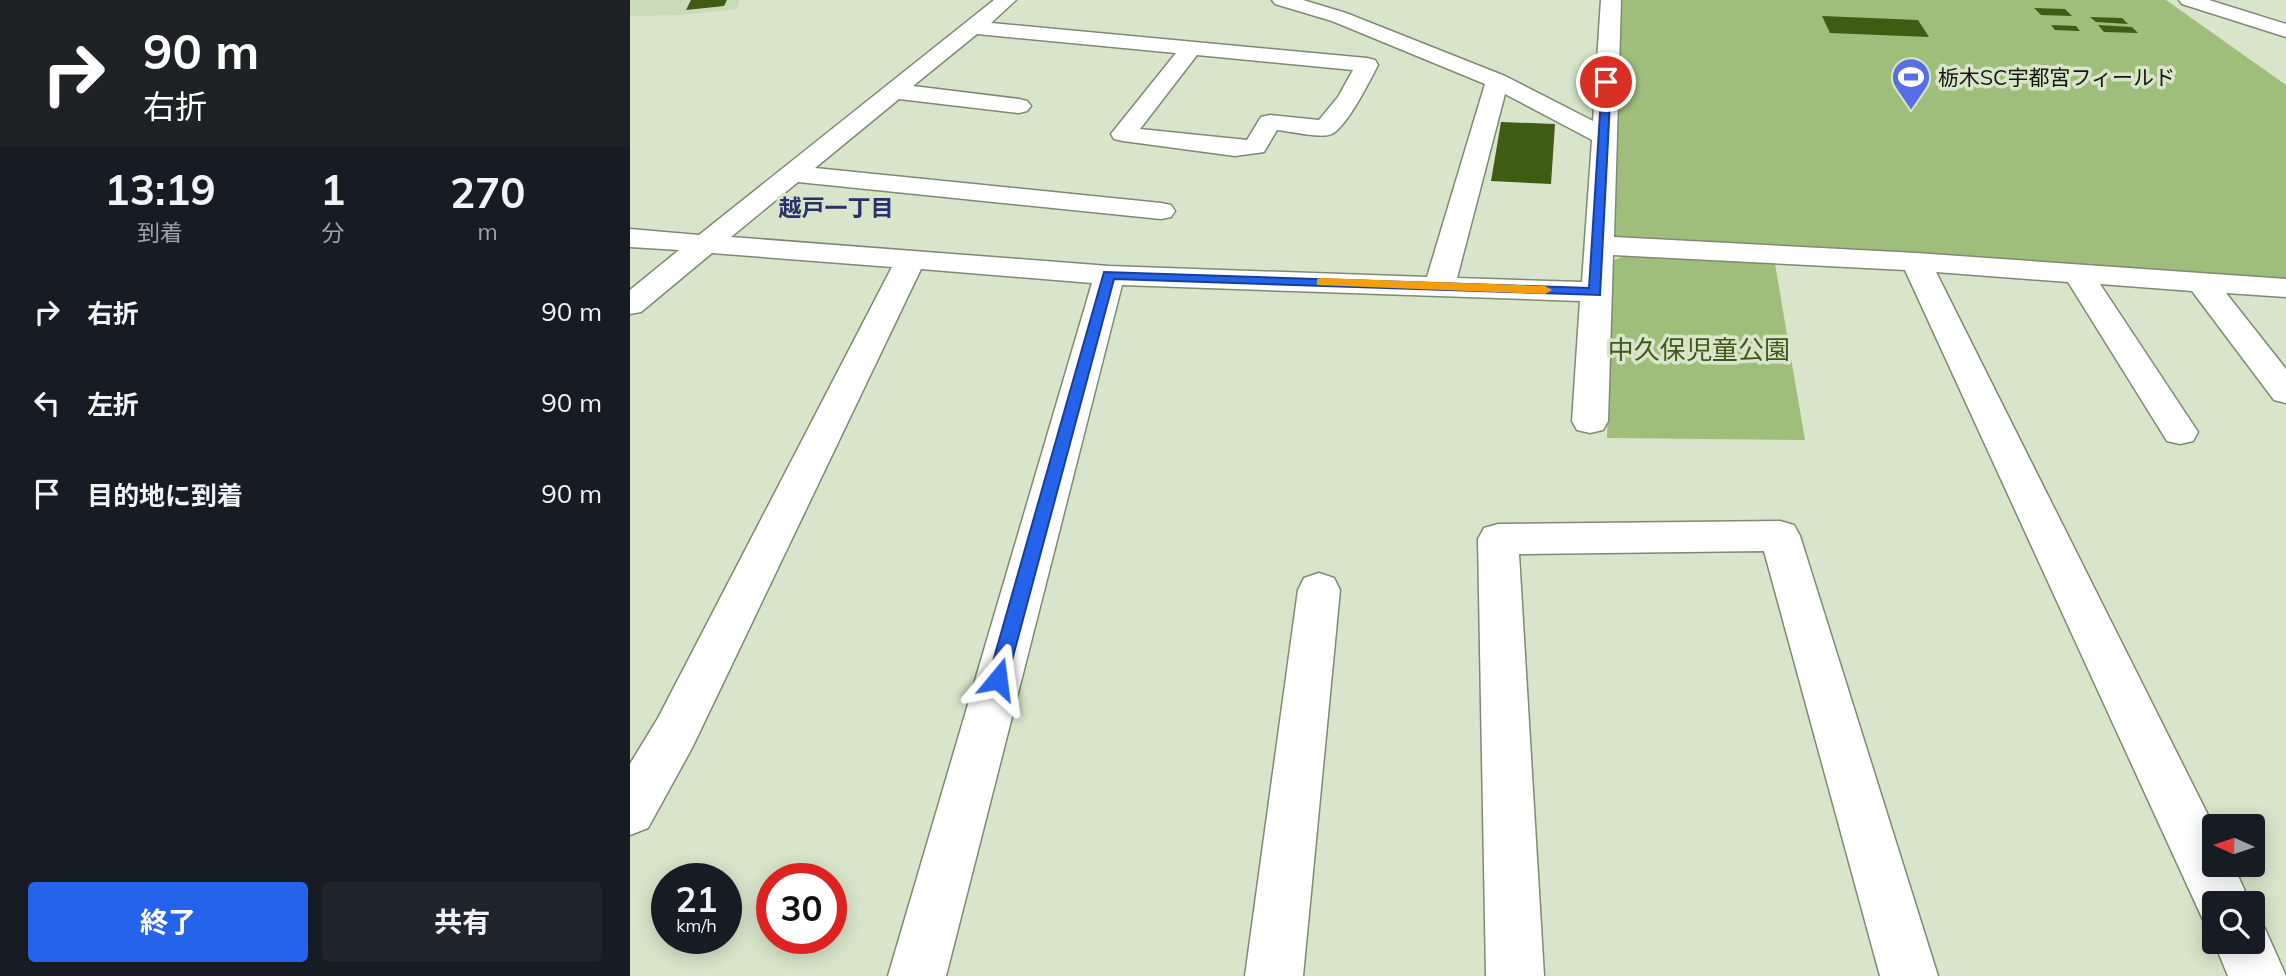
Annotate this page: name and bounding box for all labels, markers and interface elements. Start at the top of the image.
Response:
text: 90 m [143,20,259,81]
icon: right [28,28,119,119]
pin [1576,52,1636,112]
sports icon: 栃木SC宇都宮フィールド [1890,56,1932,111]
icon: arrive [1587,63,1625,101]
place label: 栃木SC宇都宮フィールド [1938,64,2175,90]
text: 右折 [143,86,207,126]
text: 13:19 [104,163,216,216]
text: 1 [320,163,345,216]
text: 270 [450,166,525,219]
district label: 越戸一丁目 [779,193,894,222]
text: m [478,217,498,246]
text: 到着 [137,218,183,247]
text: 分 [321,218,344,247]
icon: right [28,293,66,331]
text: 90 m [541,295,602,328]
text: 右折 [87,297,139,330]
park label: 中久保児童公園 [1608,333,1790,366]
icon: left [28,384,66,422]
text: 90 m [541,386,602,419]
text: 左折 [87,388,139,421]
icon: arrive [28,475,66,513]
text: 90 m [541,477,602,510]
text: 目的地に到着 [87,479,243,512]
position arrow [961,642,1035,716]
north arrow [2202,814,2264,877]
map controls [2202,814,2265,954]
speed limit sign: 30 [756,863,847,954]
text: 21 [675,877,718,921]
button: 終了 [28,882,308,962]
button: 共有 [322,882,602,962]
button: search [2202,891,2265,954]
text: km/h [676,914,717,937]

